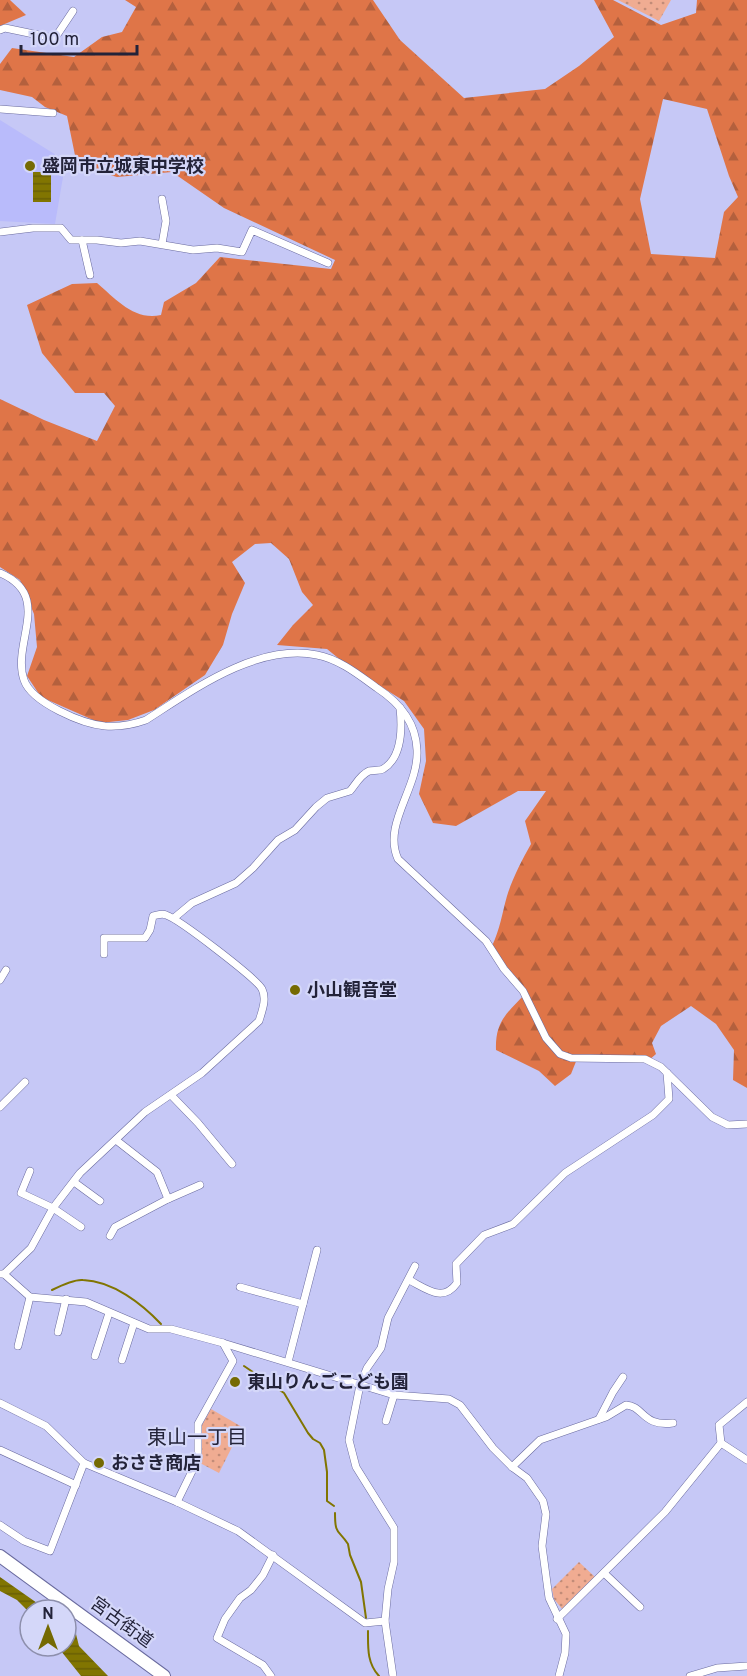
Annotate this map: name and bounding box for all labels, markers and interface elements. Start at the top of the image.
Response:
scale bar [21,18,136,56]
text: 100 m [30,29,79,52]
place label: 盛岡市立城東中学校 [42,156,204,179]
marker: 盛岡市立城東中学校 [23,159,37,173]
place label: 小山観音堂 [307,980,397,1003]
marker: 小山観音堂 [288,983,302,997]
place label: 東山りんごこども園 [247,1372,409,1395]
marker: 東山りんごこども園 [228,1375,242,1389]
district label: 東山一丁目 [147,1426,247,1452]
place label: おさき商店 [111,1453,201,1476]
marker: おさき商店 [92,1456,106,1470]
street label: 宮古街道 [85,1593,157,1654]
north arrow [18,1598,78,1658]
text: N [42,1605,54,1625]

